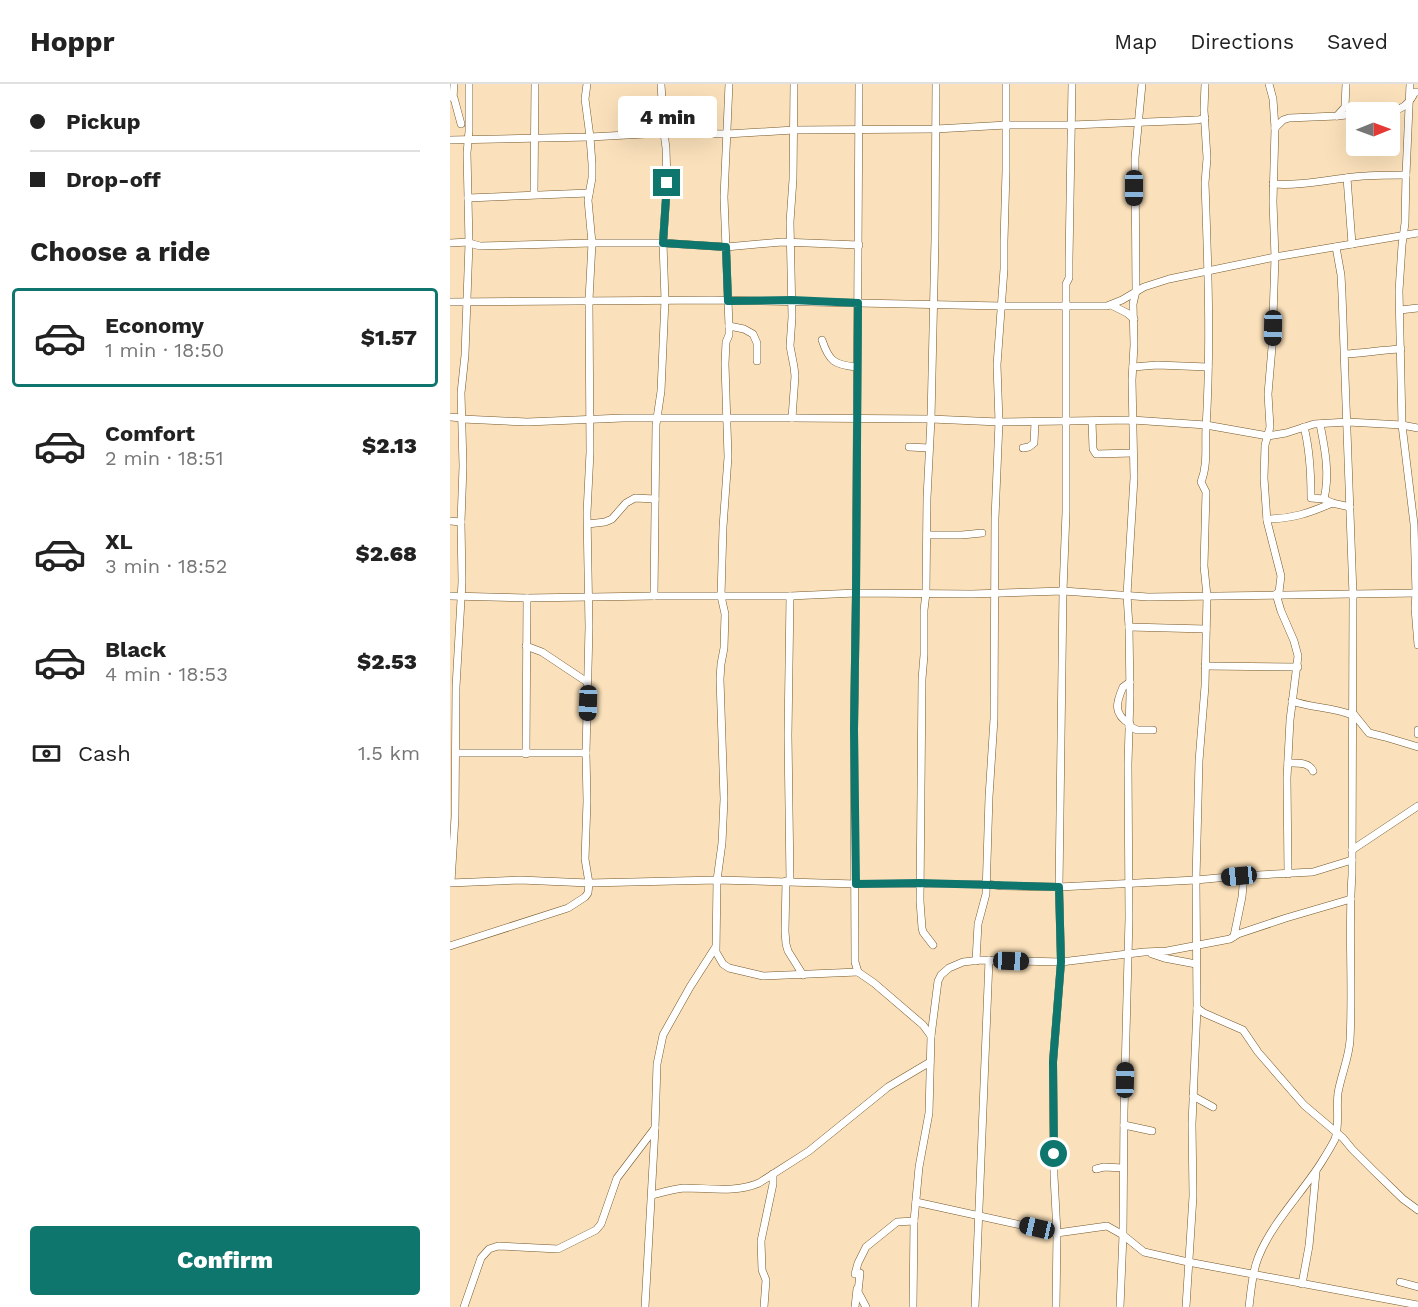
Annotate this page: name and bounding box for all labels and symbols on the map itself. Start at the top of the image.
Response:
callout: 4 min [618,96,716,138]
north arrow [1346,102,1400,156]
route end [653,169,680,196]
car [1125,170,1143,206]
car [1264,310,1282,346]
car [578,685,598,721]
car [1220,865,1258,887]
car [993,951,1029,971]
car [1116,1062,1134,1098]
route start [1040,1140,1067,1167]
car [1017,1215,1057,1241]

